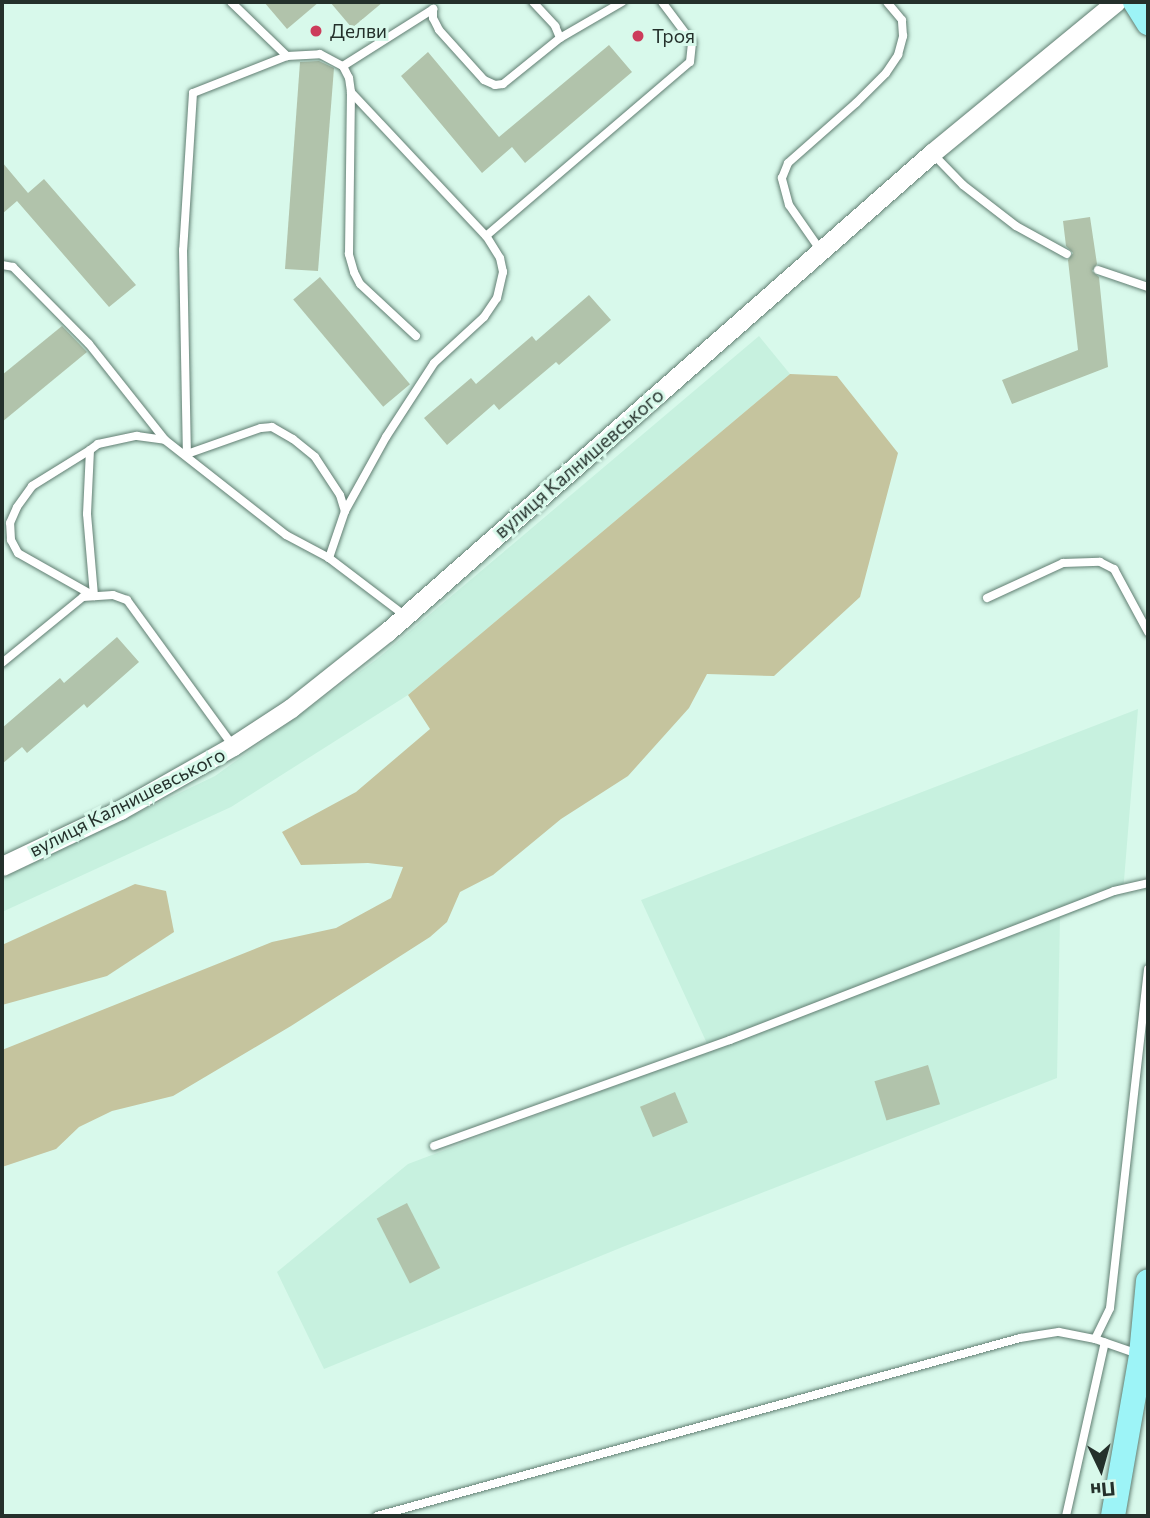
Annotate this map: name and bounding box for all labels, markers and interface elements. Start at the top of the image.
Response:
place label: Делви [330,20,387,42]
marker: Делви [308,23,324,39]
place label: Троя [652,25,695,47]
marker: Троя [630,28,646,44]
street label: вулиця Калнишевського [490,383,668,543]
street label: вулиця Калнишевського [25,743,229,861]
north arrow [1066,1434,1136,1504]
text: Пн [1089,1478,1116,1503]

